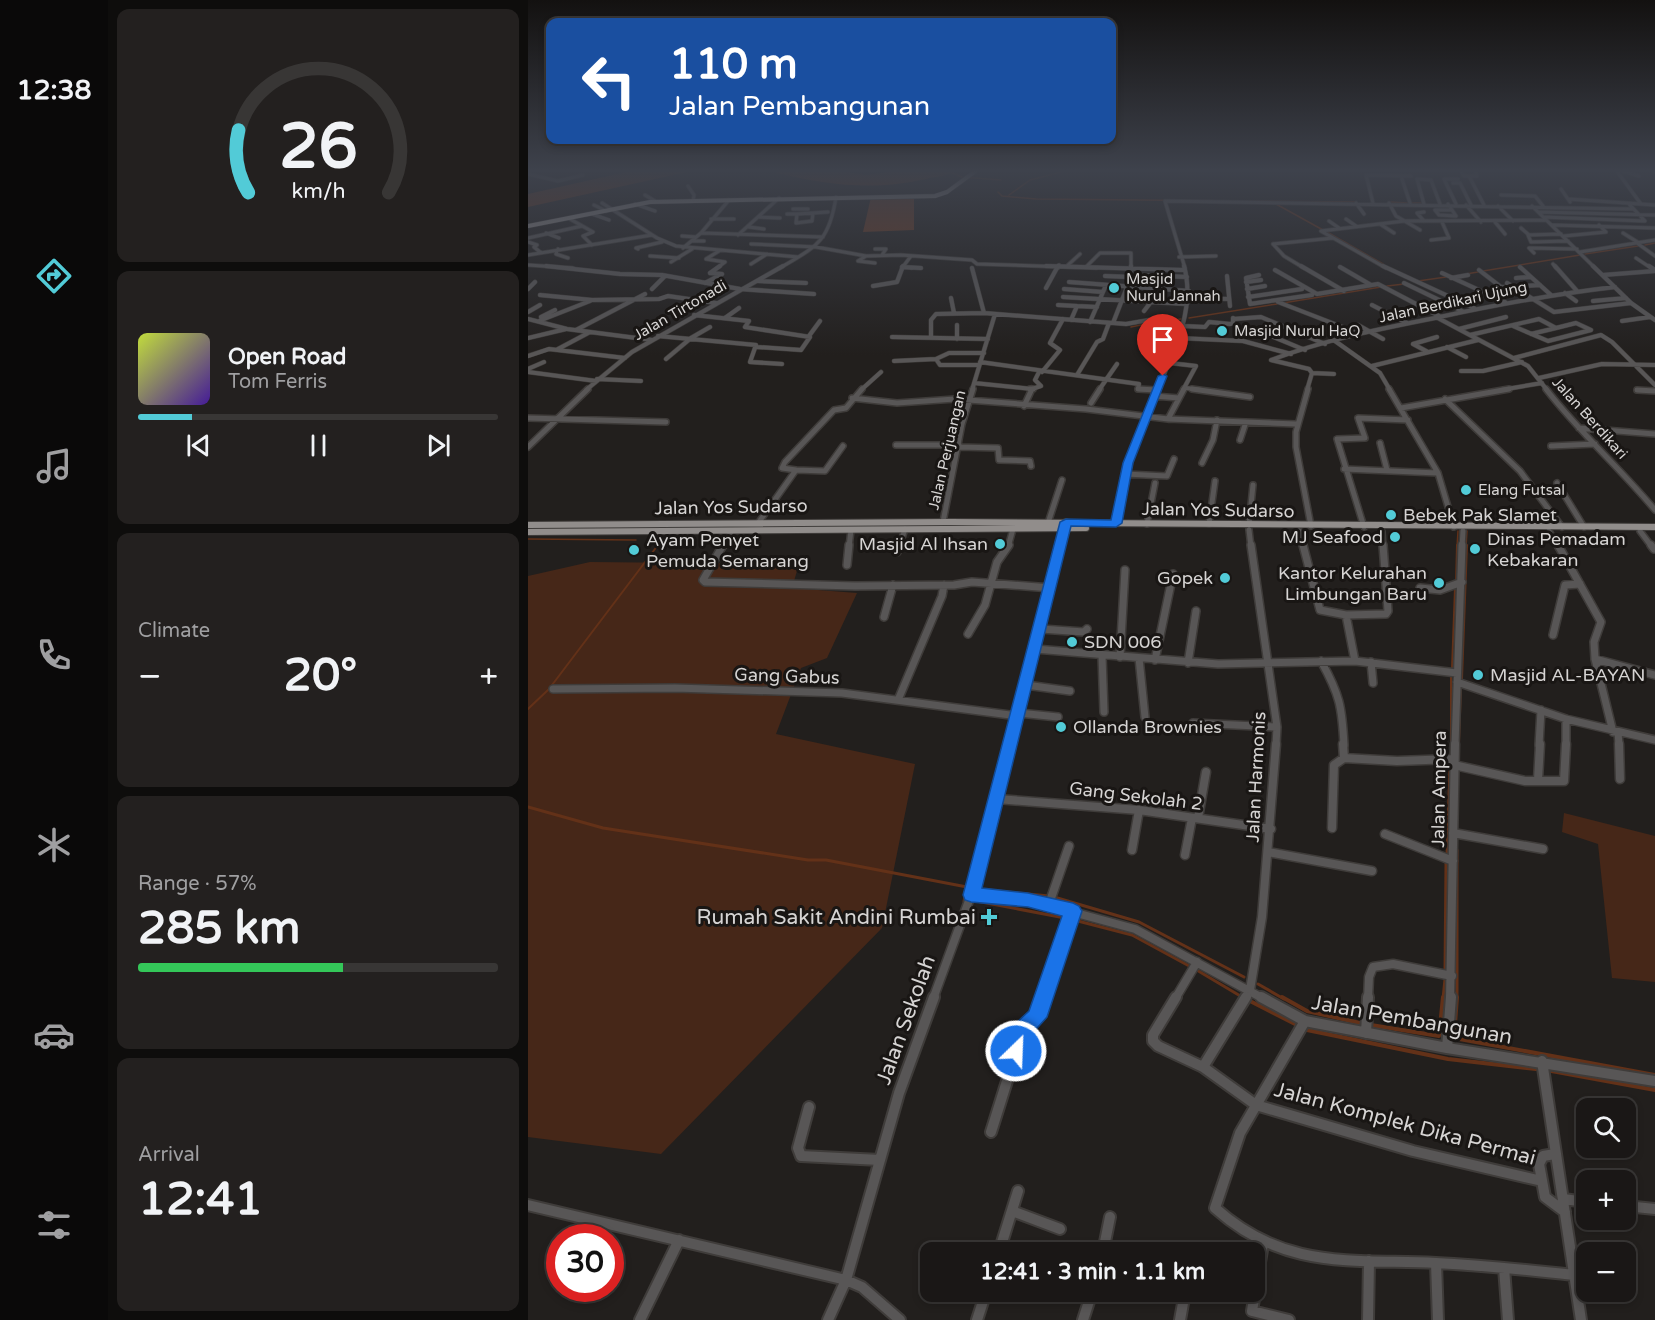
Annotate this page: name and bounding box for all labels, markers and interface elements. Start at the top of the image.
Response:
text: 110 m [669,39,798,90]
icon: left [570,42,648,120]
text: 12:38 [17,74,91,107]
text: Jalan Pembangunan [669,90,930,123]
text: 26 [279,110,357,185]
text: km/h [291,178,345,204]
icon: directions [33,255,75,297]
place label: Masjid Nurul Jannah [1126,270,1221,305]
street label: Jalan Tirtonadi [630,276,730,344]
street label: Jalan Berdikari Ujung [1377,278,1529,326]
marker: Masjid Nurul Jannah [1107,281,1121,295]
pin [1137,314,1188,376]
place label: Masjid Nurul HaQ [1234,322,1360,340]
icon: arrive [1146,323,1179,356]
marker: Masjid Nurul HaQ [1215,324,1229,338]
text: Open Road [228,344,346,370]
text: Tom Ferris [228,370,327,394]
street label: Jalan Berdikari [1548,373,1632,463]
street label: Jalan Perjuangan [924,388,970,512]
icon: previous [182,429,215,462]
icon: pause [302,429,335,462]
icon: next [422,429,455,462]
icon: music [33,445,75,487]
place label: Elang Futsal [1478,481,1565,499]
marker: Elang Futsal [1459,483,1473,497]
street label: Jalan Yos Sudarso [654,495,808,519]
street label: Jalan Yos Sudarso [1141,498,1295,522]
place label: Bebek Pak Slamet [1403,504,1557,526]
marker: Bebek Pak Slamet [1384,508,1398,522]
place label: MJ Seafood [1282,526,1383,548]
place label: Dinas Pemadam Kebakaran [1487,528,1626,571]
place label: Ayam Penyet Pemuda Semarang [646,529,809,572]
marker: MJ Seafood [1388,530,1402,544]
place label: Masjid Al Ihsan [859,533,988,555]
marker: Masjid Al Ihsan [993,537,1007,551]
marker: Dinas Pemadam Kebakaran [1468,542,1482,556]
marker: Ayam Penyet Pemuda Semarang [627,543,641,557]
place label: Kantor Kelurahan Limbungan Baru [1278,562,1427,605]
place label: Gopek [1157,567,1213,589]
marker: Gopek [1218,571,1232,585]
marker: Kantor Kelurahan Limbungan Baru [1432,576,1446,590]
text: Climate [138,619,210,643]
place label: SDN 006 [1084,631,1162,653]
icon: phone [33,634,75,676]
marker: SDN 006 [1065,635,1079,649]
text: 20° [284,649,357,703]
text: − [138,657,162,696]
text: + [479,657,498,696]
street label: Gang Gabus [734,663,840,689]
place label: Masjid AL-BAYAN [1490,664,1646,686]
marker: Masjid AL-BAYAN [1471,668,1485,682]
street label: Jalan Harmonis [1242,711,1270,843]
place label: Ollanda Brownies [1073,716,1222,738]
marker: Ollanda Brownies [1054,720,1068,734]
street label: Jalan Ampera [1427,730,1451,848]
street label: Gang Sekolah 2 [1068,777,1204,815]
icon: climate [33,824,75,866]
text: Range · 57% [138,872,257,896]
text: 285 km [138,902,300,956]
place label: Rumah Sakit Andini Rumbai [696,905,976,930]
marker: Rumah Sakit Andini Rumbai [980,908,998,926]
street label: Jalan Sekolah [871,952,941,1088]
street label: Jalan Pembangunan [1310,990,1514,1050]
icon: car [33,1014,75,1056]
position arrow [984,1019,1048,1083]
street label: Jalan Komplek Dika Permai [1272,1077,1538,1171]
map controls [1576,1098,1636,1302]
button: search [1576,1098,1636,1158]
text: Arrival [138,1143,200,1167]
button: + [1576,1170,1636,1230]
text: 12:41 [138,1173,263,1227]
icon: filters [33,1204,75,1246]
speed limit sign: 30 [546,1224,624,1302]
button: − [1576,1242,1636,1302]
text: 12:41 · 3 min · 1.1 km [980,1259,1205,1285]

